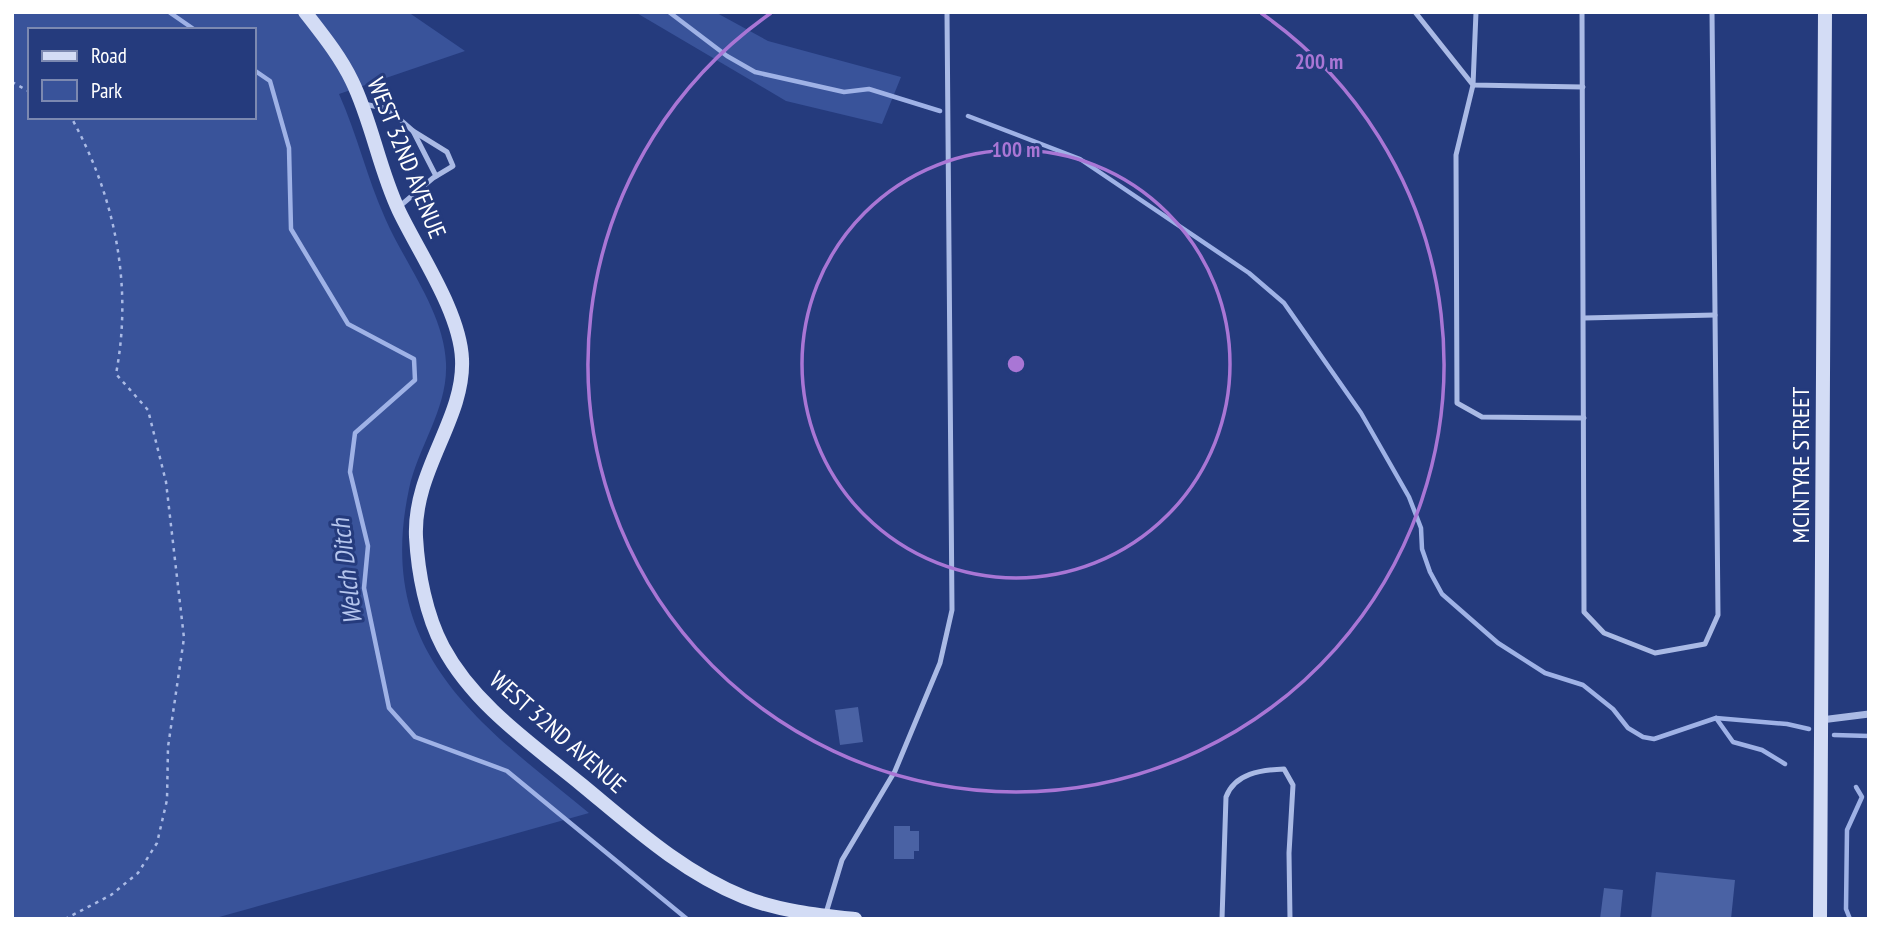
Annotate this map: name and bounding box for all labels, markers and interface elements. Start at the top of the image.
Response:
legend [28,28,256,119]
text: Road [91,42,127,69]
text: 200 m [1295,48,1343,75]
street label: WEST 32ND AVENUE [361,73,453,243]
text: Park [91,77,122,104]
text: 100 m [992,136,1040,163]
centre of rings [1004,352,1028,376]
street label: MCINTYRE STREET [1785,386,1816,543]
water label: Welch Ditch [323,516,369,627]
street label: WEST 32ND AVENUE [483,664,633,800]

